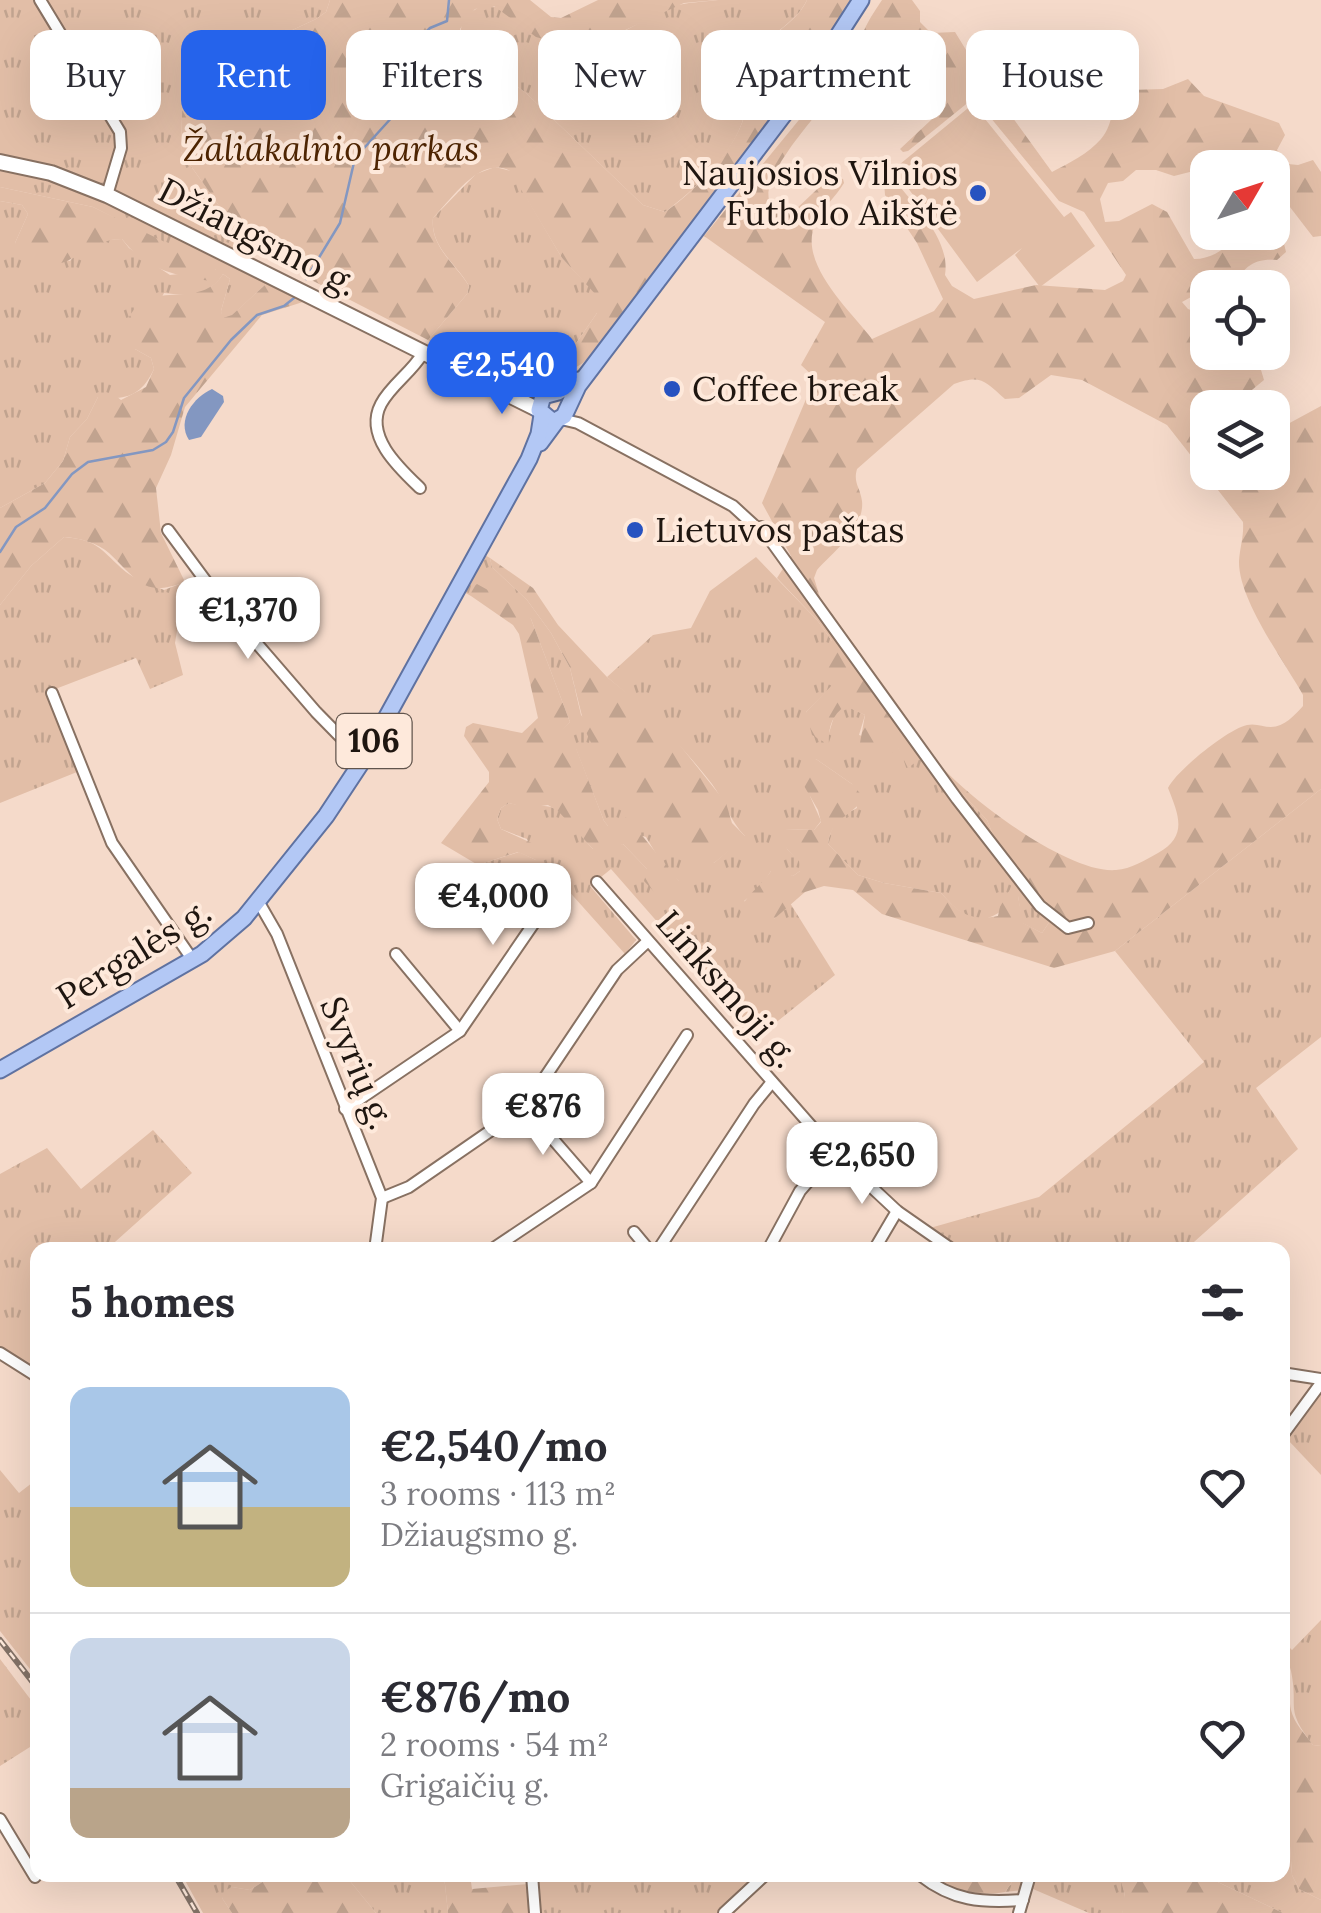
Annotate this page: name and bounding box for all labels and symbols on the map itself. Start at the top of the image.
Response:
park label: Žaliakalnio parkas [183,126,479,171]
place label: Naujosios Vilnios Futbolo Aikštė [682,150,958,235]
north arrow [1190,150,1290,250]
street label: Džiaugsmo g. [151,167,365,306]
marker: Naujosios Vilnios Futbolo Aikštė [967,182,989,204]
pin: €2,540 [421,332,583,417]
place label: Coffee break [692,366,899,411]
marker: Coffee break [661,378,683,400]
place label: Lietuvos paštas [655,507,904,552]
marker: Lietuvos paštas [624,519,646,541]
pin: €1,370 [167,577,329,662]
road number: 106 [336,714,412,768]
pin: €4,000 [412,863,574,948]
street label: Pergalės g. [48,888,219,1019]
street label: Linksmoji g. [647,901,808,1077]
street label: Svyrių g. [311,990,404,1136]
pin: €876 [484,1073,602,1158]
pin: €2,650 [781,1122,943,1207]

